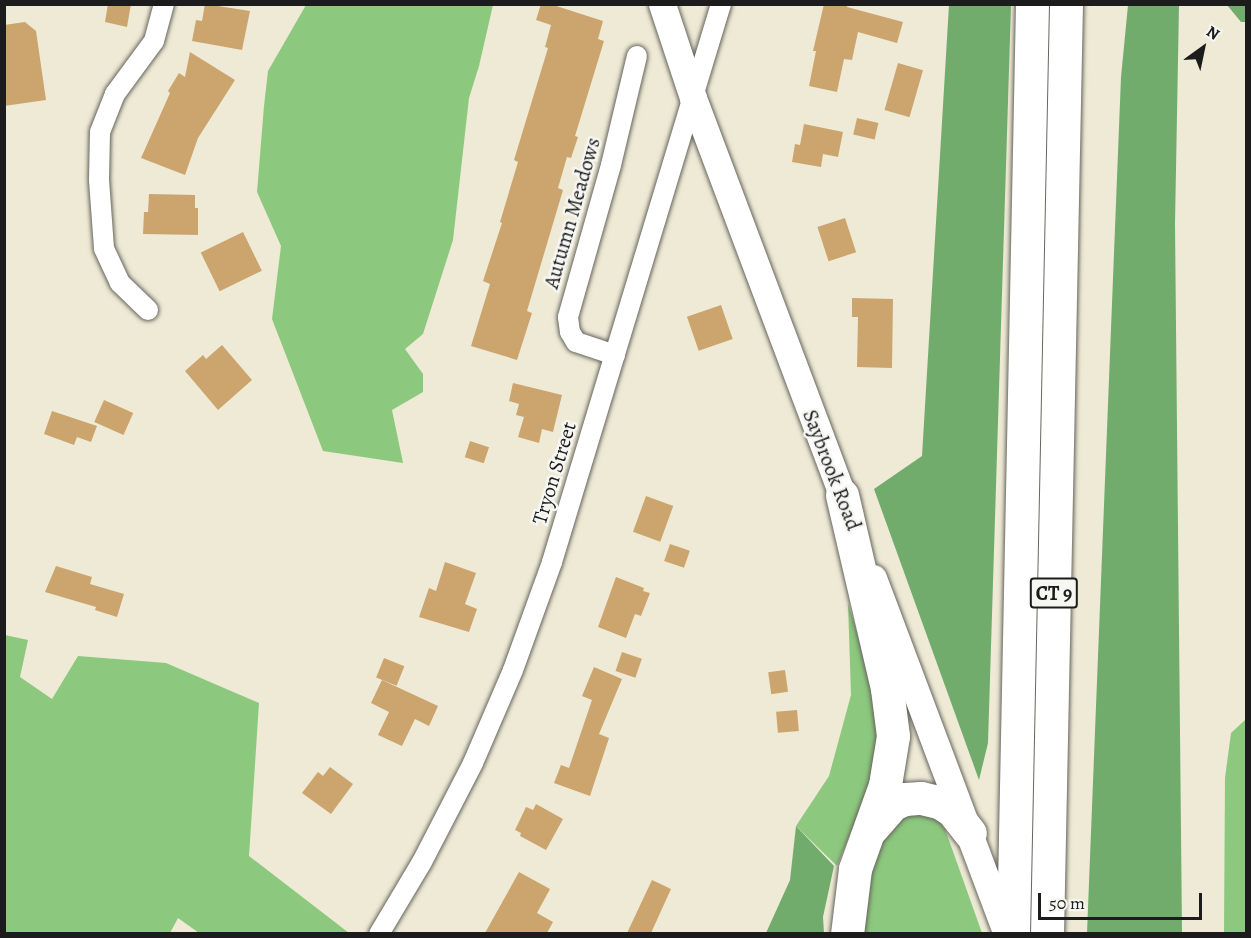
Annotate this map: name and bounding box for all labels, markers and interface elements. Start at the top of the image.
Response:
north arrow [1173,18,1233,78]
text: N [1202,21,1224,45]
street label: Autumn Meadows [538,135,606,291]
street label: Saybrook Road [797,406,867,534]
street label: Tryon Street [526,419,582,527]
road number: CT 9 [1028,576,1080,610]
scale bar [1041,881,1204,919]
text: 50 m [1049,891,1085,915]

